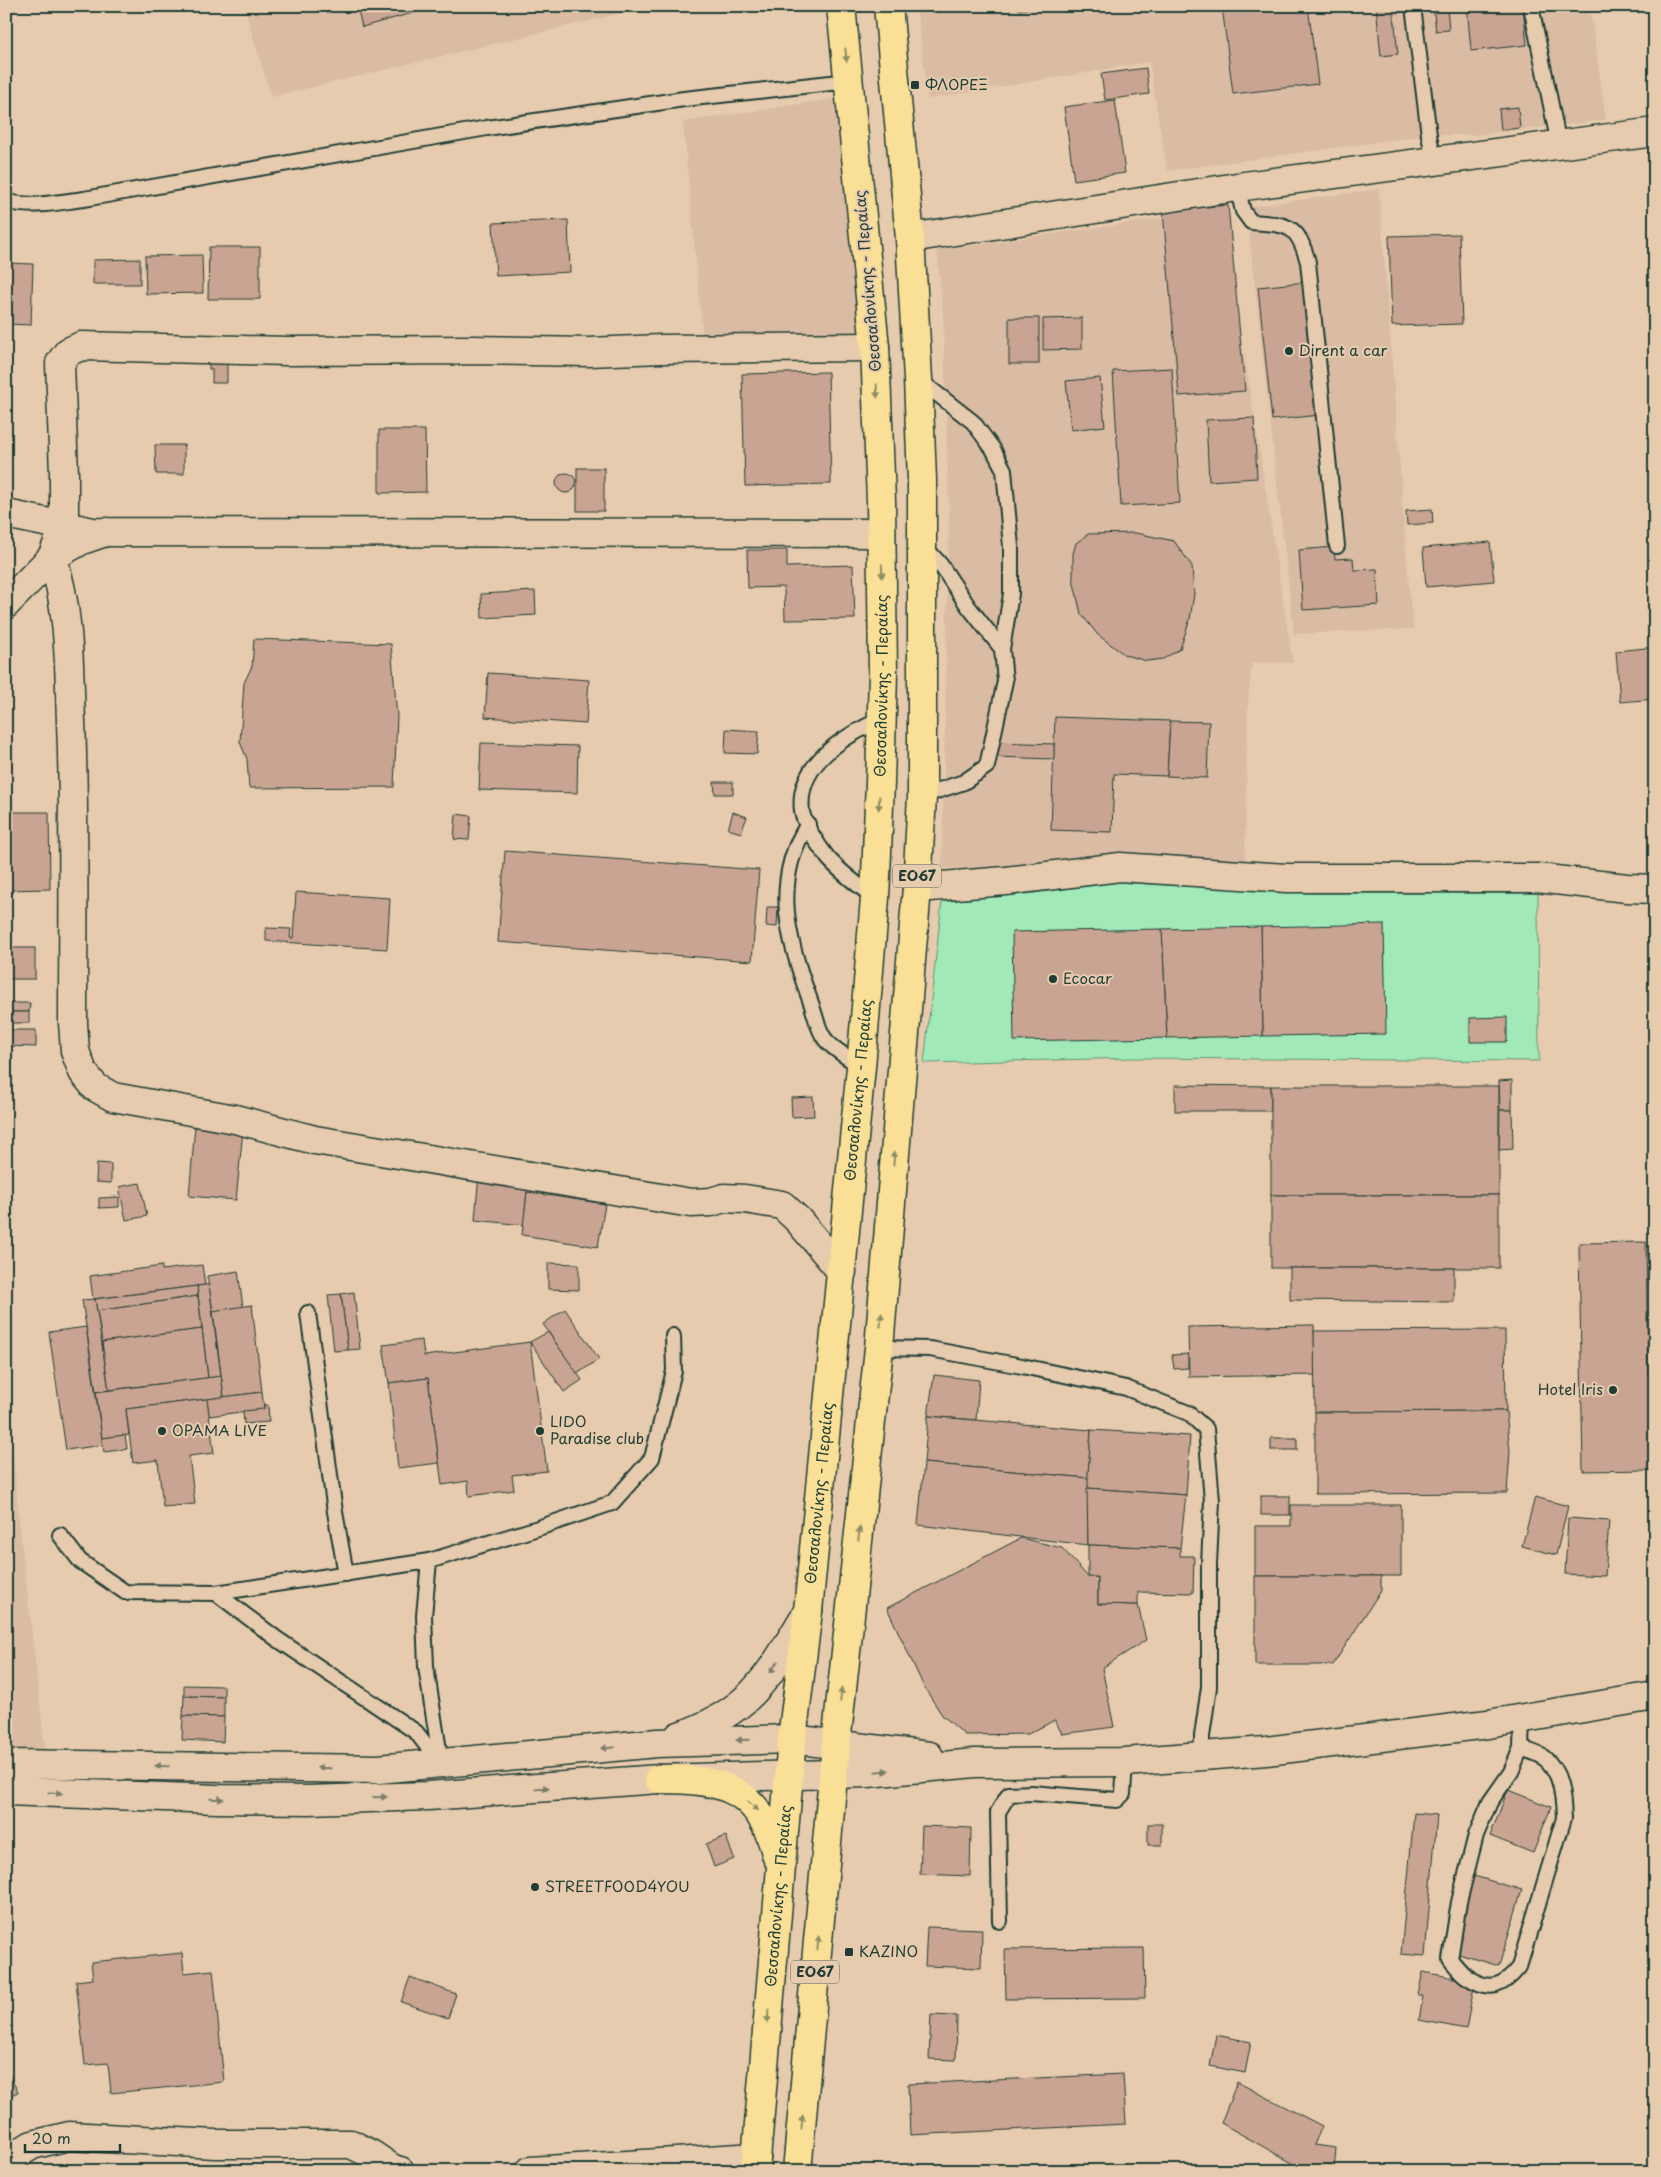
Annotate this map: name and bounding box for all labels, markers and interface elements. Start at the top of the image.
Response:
one-way arrow [842,47,850,63]
place label: ΦΛΟΡΕΞ [925,72,988,95]
marker: ΦΛΟΡΕΞ [909,79,921,91]
street label: Θεσσαλονίκης - Περαίας [847,189,886,373]
place label: Dirent a car [1299,338,1388,361]
marker: Dirent a car [1283,345,1295,357]
one-way arrow [874,383,882,399]
one-way arrow [878,563,886,579]
street label: Θεσσαλονίκης - Περαίας [867,594,893,777]
one-way arrow [875,795,883,811]
road number: ΕΟ67 [893,864,941,888]
place label: Ecocar [1063,966,1112,989]
marker: Ecocar [1047,973,1059,985]
street label: Θεσσαλονίκης - Περαίας [837,998,877,1182]
one-way arrow [891,1150,899,1166]
one-way arrow [877,1312,885,1328]
place label: Hotel Iris [1538,1377,1603,1400]
marker: Hotel Iris [1607,1384,1619,1396]
street label: Θεσσαλονίκης - Περαίας [798,1401,838,1585]
place label: LIDO Paradise club [550,1409,644,1449]
place label: ΟΡΑΜΑ LIVE [172,1418,267,1441]
marker: ΟΡΑΜΑ LIVE [156,1425,168,1437]
marker: LIDO Paradise club [534,1425,546,1437]
one-way arrow [855,1525,863,1541]
one-way arrow [769,1661,778,1674]
one-way arrow [837,1687,845,1703]
one-way arrow [735,1737,751,1745]
one-way arrow [600,1744,616,1752]
one-way arrow [154,1762,170,1770]
one-way arrow [316,1764,332,1772]
one-way arrow [875,1767,891,1775]
one-way arrow [534,1783,550,1791]
one-way arrow [47,1789,63,1797]
one-way arrow [372,1793,388,1801]
one-way arrow [210,1795,226,1803]
one-way arrow [746,1801,759,1812]
street label: Θεσσαλονίκης - Περαίας [758,1804,796,1988]
place label: STREETFOOD4YOU [545,1874,690,1897]
marker: STREETFOOD4YOU [529,1881,541,1893]
one-way arrow [814,1935,822,1951]
place label: ΚΑΖΙΝΟ [859,1939,918,1962]
marker: ΚΑΖΙΝΟ [843,1946,855,1958]
road number: ΕΟ67 [791,1960,839,1984]
one-way arrow [764,2008,772,2024]
one-way arrow [798,2114,806,2130]
scale bar [25,2122,120,2154]
text: 20 m [32,2126,71,2149]

